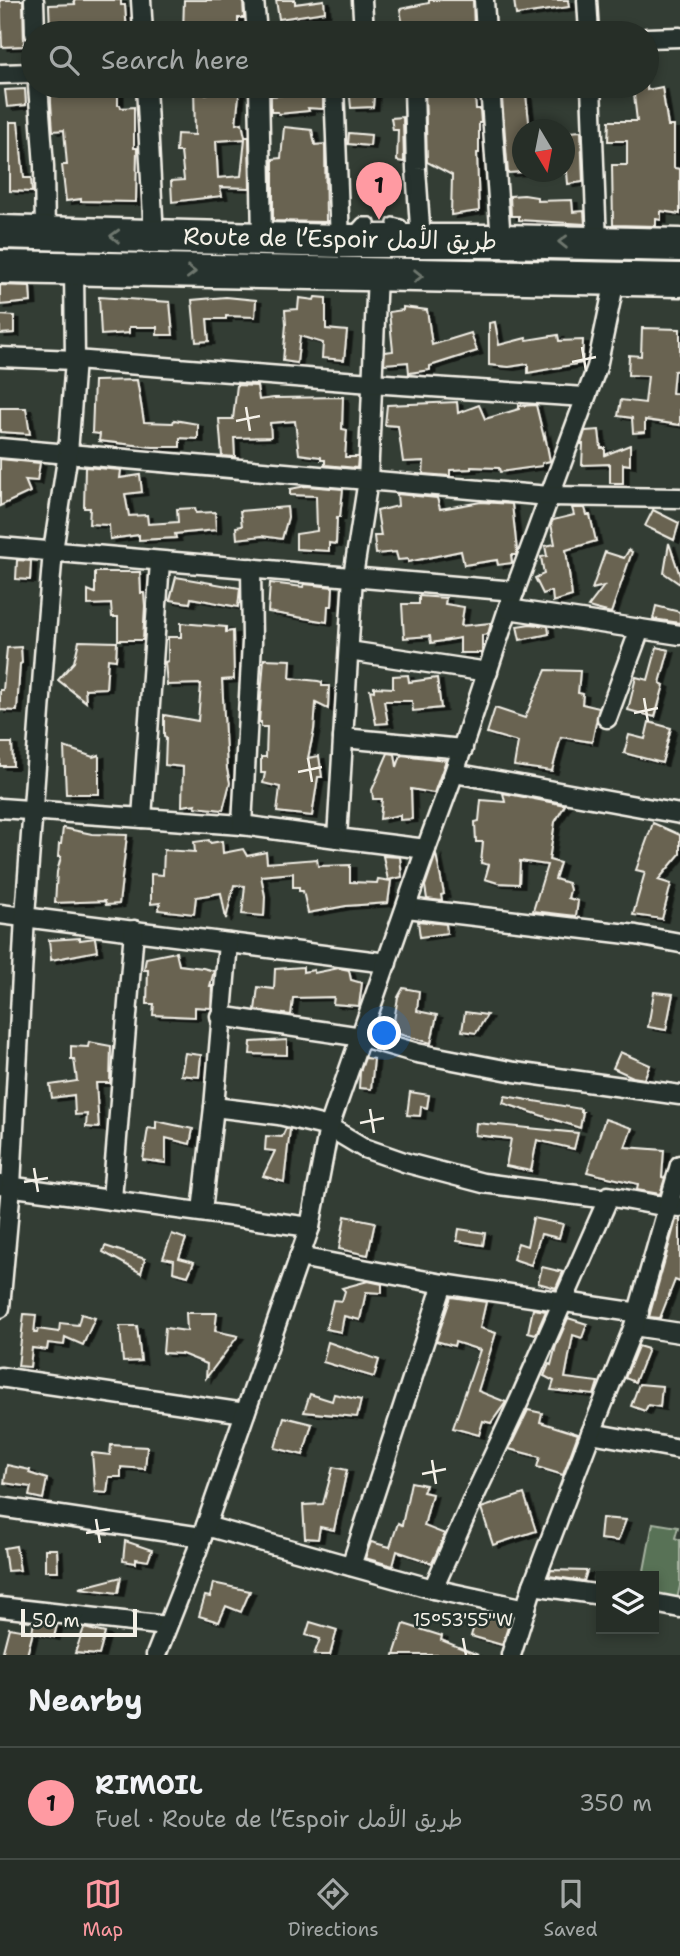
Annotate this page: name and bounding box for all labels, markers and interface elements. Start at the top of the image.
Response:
search box [21,21,659,98]
icon: search [45,41,83,79]
text: Search here [101,42,250,77]
north arrow [512,119,575,182]
pin: 1 [356,162,402,220]
street label: Route de l’Espoir طريق الأمل [183,219,497,258]
one-way arrow [109,228,120,243]
one-way arrow [557,234,568,250]
one-way arrow [185,264,196,279]
one-way arrow [413,268,424,284]
your location [367,1016,401,1050]
map controls [596,1571,659,1634]
button: layers [596,1571,659,1634]
scale bar [21,1606,136,1638]
text: 50 m [32,1608,80,1633]
text: 15°53'55"W [413,1608,513,1632]
text: Nearby [28,1680,143,1721]
text: RIMOIL [95,1767,203,1802]
text: 1 [46,1788,56,1818]
text: 350 m [579,1788,652,1818]
text: Fuel · Route de l’Espoir طريق الأمل [95,1804,463,1834]
tab: Map [82,1875,123,1942]
tab: Directions [288,1875,379,1942]
tab: Saved [544,1875,598,1942]

